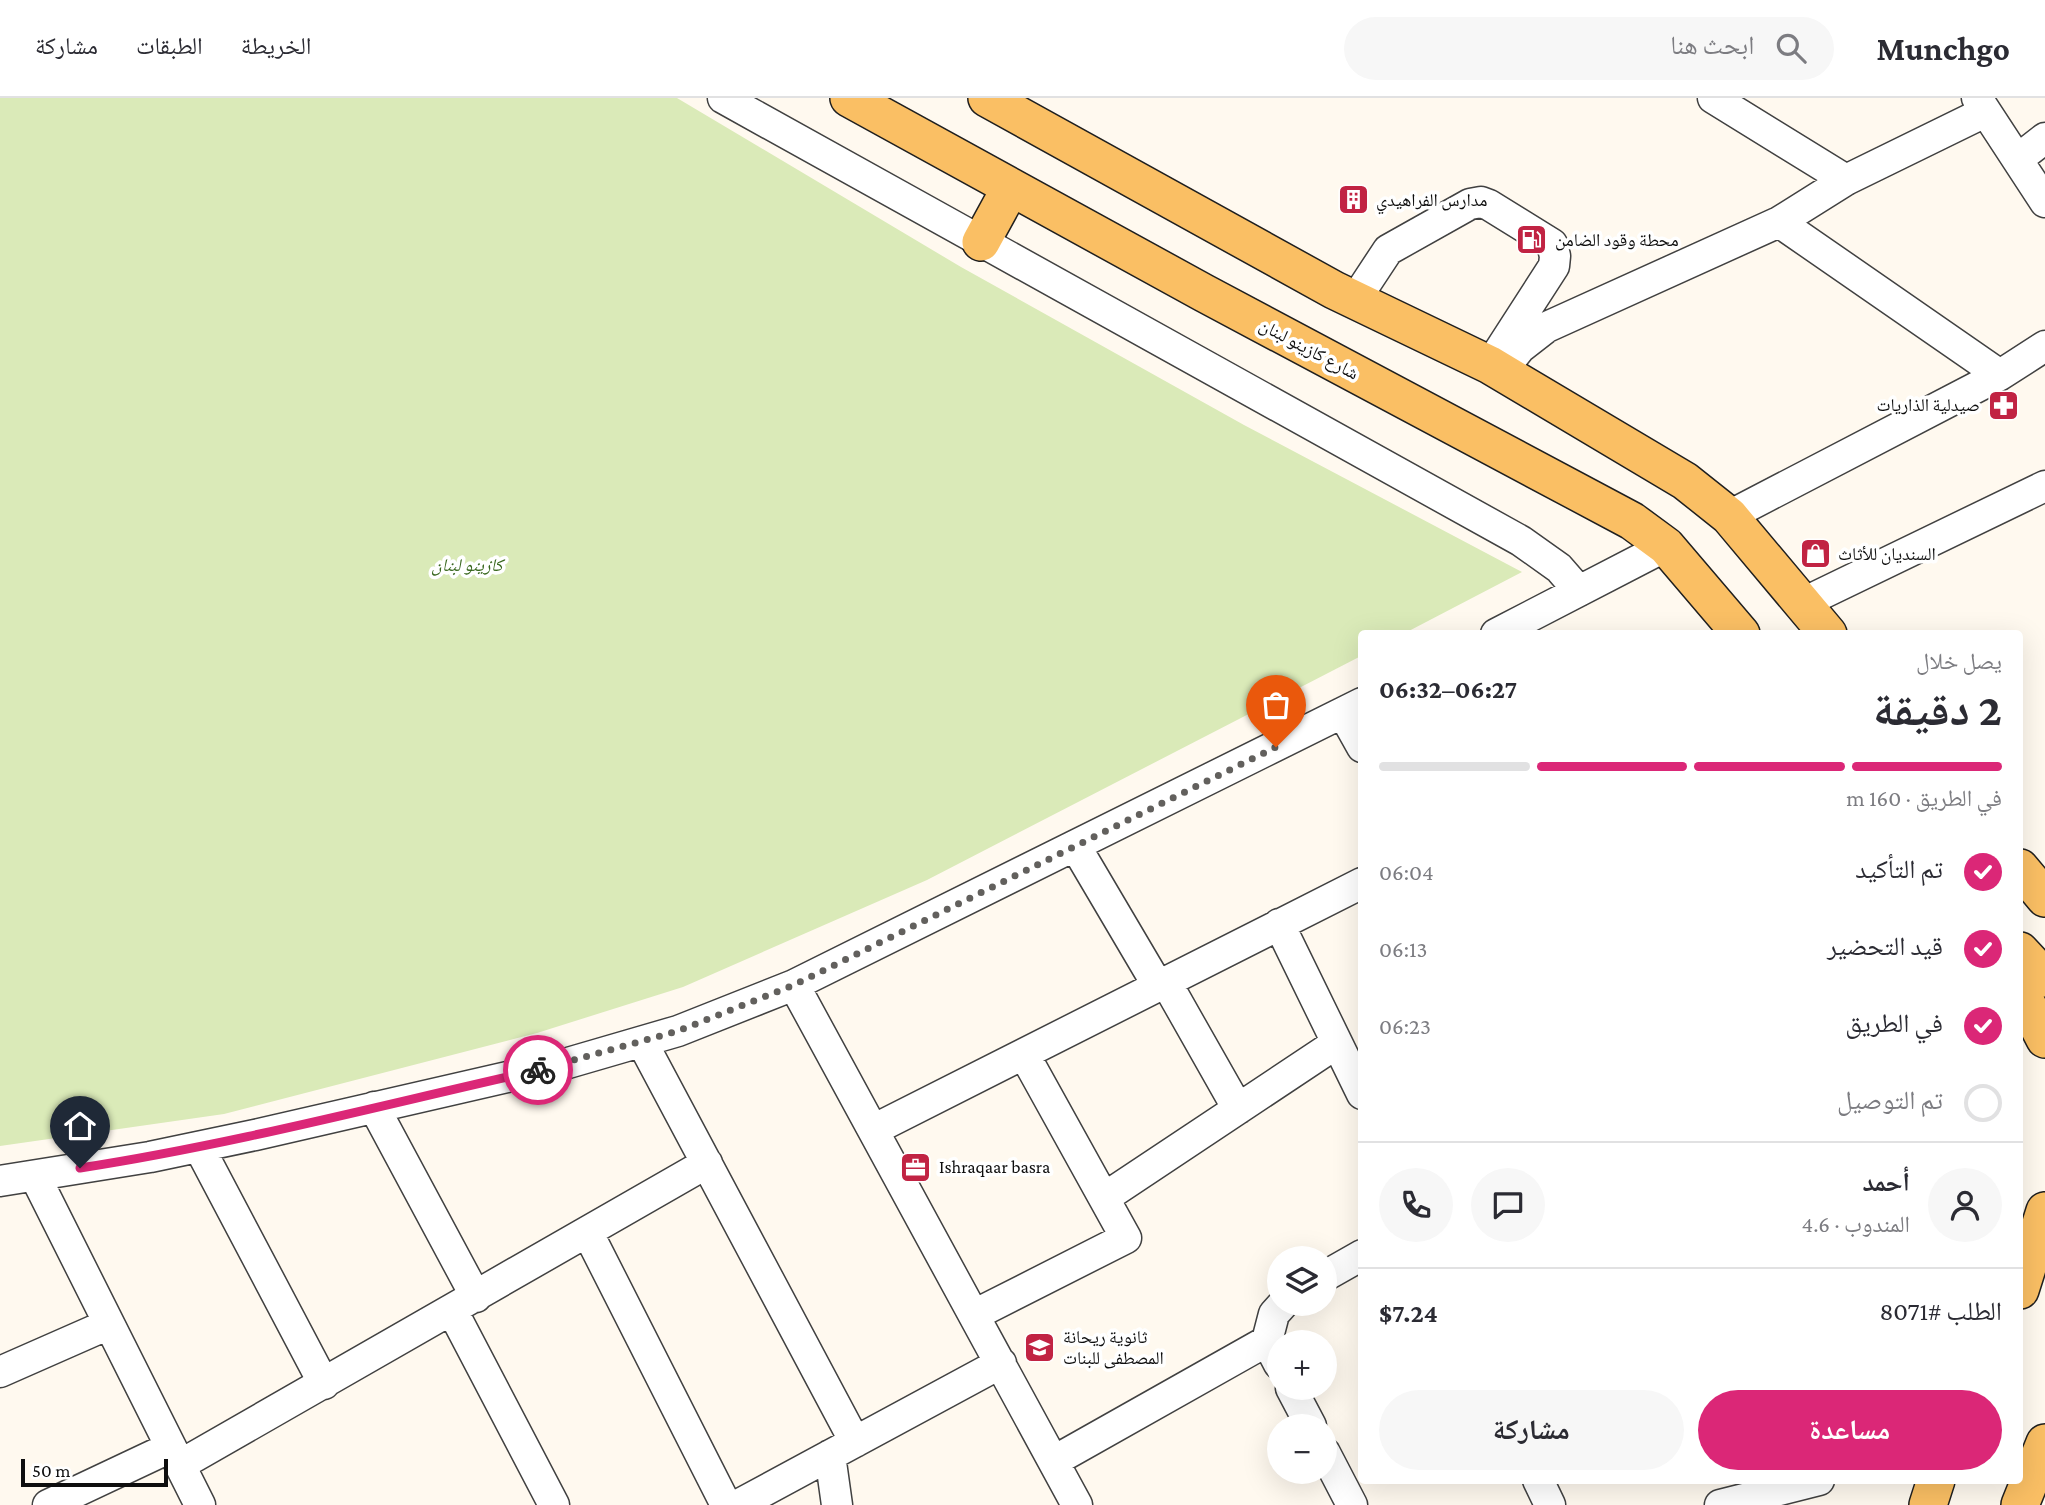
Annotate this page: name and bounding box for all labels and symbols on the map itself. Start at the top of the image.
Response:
building icon: مدارس الفراهيدي [1336,183,1370,217]
place label: مدارس الفراهيدي [1376,190,1487,215]
fuel station icon: محطة وقود الضامن [1515,223,1549,257]
place label: محطة وقود الضامن [1555,230,1679,251]
street label: شارع كازينو لبنان [1256,315,1362,384]
pharmacy icon: صيدلية الذاريات [1986,388,2020,422]
place label: صيدلية الذاريات [1877,395,1980,415]
shop icon: السنديان للأثاث [1798,537,1832,571]
place label: السنديان للأثاث [1838,544,1936,565]
park label: كازينو لبنان [431,555,506,576]
pin [1246,675,1306,747]
courier [503,1035,573,1105]
pin [50,1096,110,1168]
office icon: Ishraqaar basra [899,1150,933,1184]
place label: Ishraqaar basra [939,1157,1050,1177]
place label: ثانوية ريحانة المصطفى للبنات [1063,1327,1164,1369]
school or university icon: ثانوية ريحانة المصطفى للبنات [1023,1330,1057,1364]
scale bar [21,1456,168,1488]

